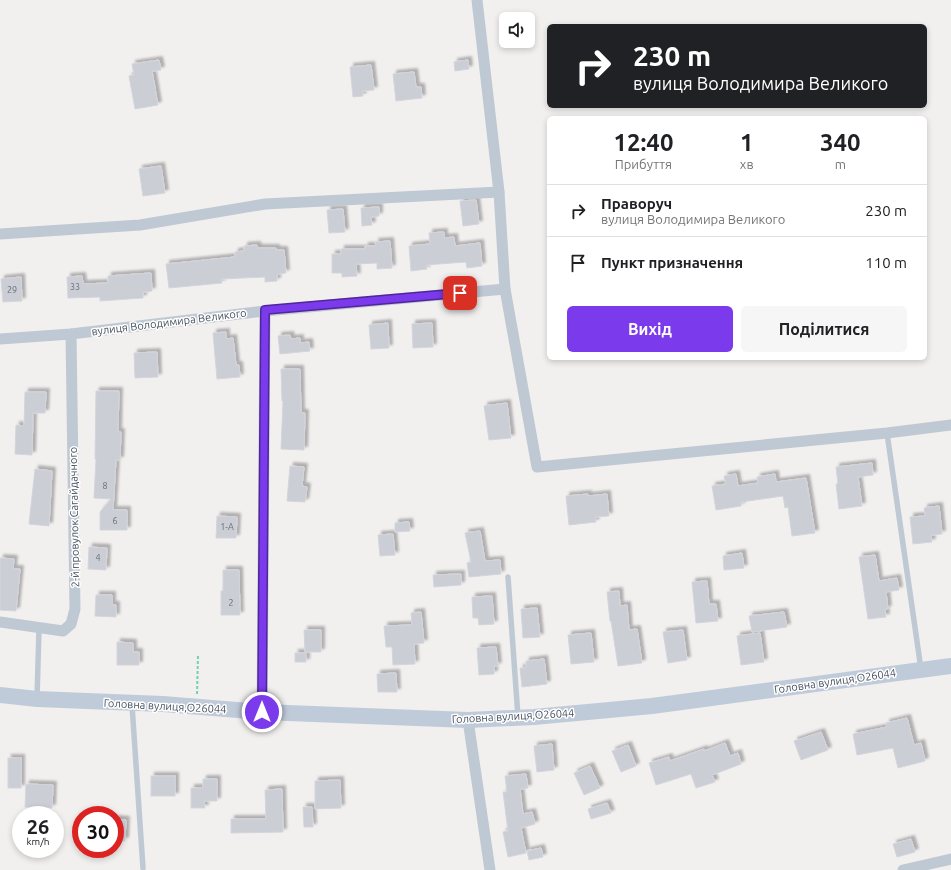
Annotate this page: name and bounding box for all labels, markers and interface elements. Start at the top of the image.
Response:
map controls [499,12,535,48]
button: sound [499,12,535,48]
icon: right [567,40,619,92]
text: 230 m [633,40,711,71]
text: вулиця Володимира Великого [633,73,888,93]
text: 12:40 [613,129,673,156]
text: 1 [740,129,753,156]
text: 340 [820,129,861,156]
text: Прибуття [615,157,672,171]
text: хв [740,157,754,171]
text: m [835,157,846,171]
text: Праворуч [601,195,672,212]
icon: right [567,200,589,222]
text: 230 m [865,202,907,219]
text: вулиця Володимира Великого [601,212,785,226]
icon: arrive [567,252,589,274]
text: Пункт призначення [601,254,743,271]
text: 110 m [865,254,907,271]
pin [443,276,477,310]
house number: 33 [70,282,80,292]
icon: arrive [449,282,471,304]
house number: 29 [7,285,17,295]
button: Вихід [567,306,733,352]
button: Поділитися [741,306,907,352]
street label: вулиця Володимира Великого [91,307,247,337]
street label: 2-й провулок Сагайдачного [67,447,81,587]
house number: 8 [102,481,108,491]
house number: 6 [112,516,118,526]
house number: 1-А [220,522,234,532]
house number: 4 [95,553,101,563]
house number: 2 [228,598,234,608]
street label: Головна вулиця,О26044 [773,667,897,695]
position arrow [241,691,283,733]
street label: Головна вулиця,О26044 [103,697,227,715]
street label: Головна вулиця,О26044 [451,707,575,725]
speed limit sign: 30 [72,806,124,858]
text: 26 [27,815,49,838]
text: km/h [26,836,50,847]

